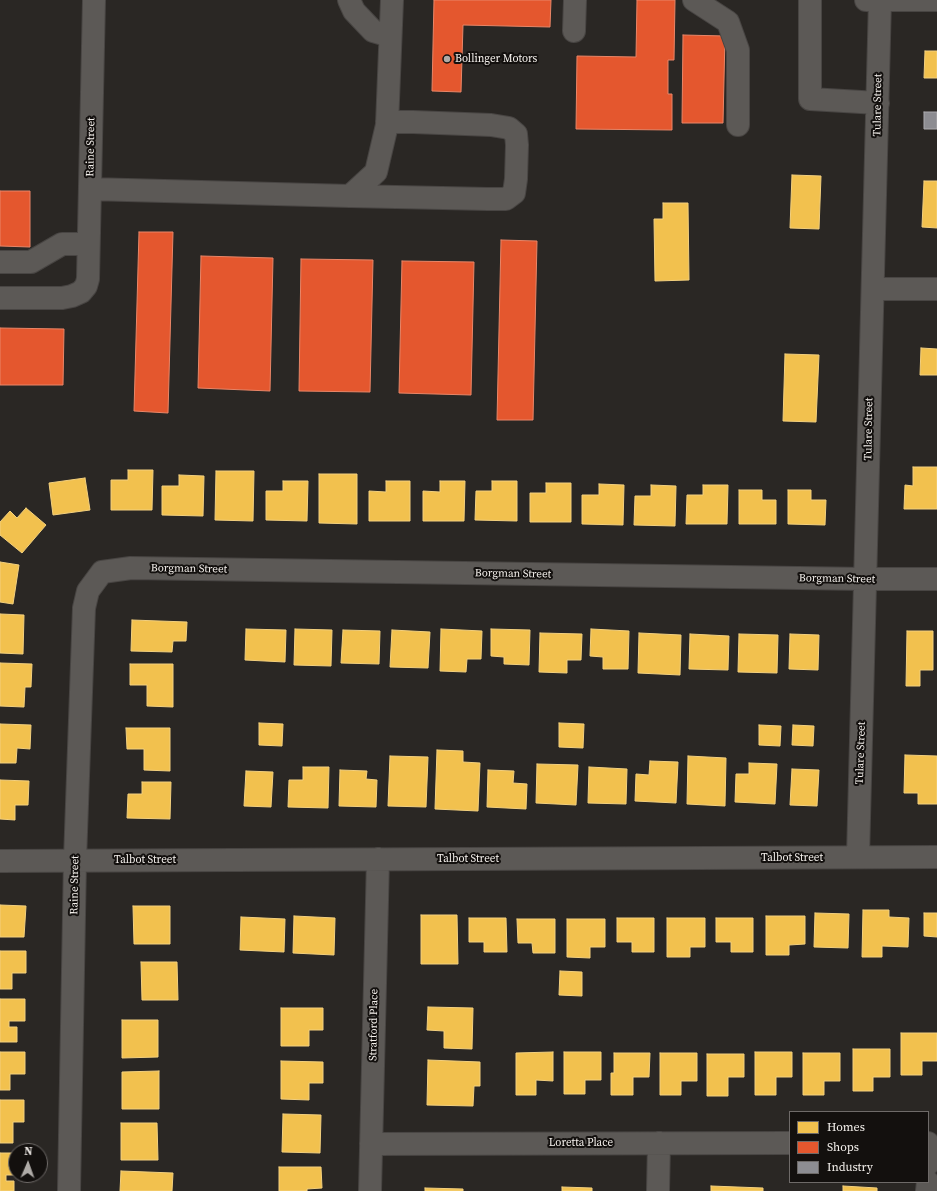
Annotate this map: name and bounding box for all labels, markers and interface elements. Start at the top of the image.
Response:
place label: Bollinger Motors [455,52,537,66]
marker: Bollinger Motors [442,54,452,64]
street label: Tulare Street [871,74,885,136]
street label: Raine Street [84,117,98,177]
street label: Tulare Street [862,398,876,460]
street label: Borgman Street [151,562,227,576]
street label: Borgman Street [475,567,551,581]
street label: Borgman Street [799,572,875,586]
street label: Tulare Street [853,721,869,785]
street label: Talbot Street [761,851,823,865]
street label: Talbot Street [437,852,499,866]
street label: Talbot Street [114,853,176,867]
street label: Raine Street [68,855,82,915]
street label: Stratford Place [367,989,381,1061]
legend [789,1111,929,1183]
text: Homes [827,1119,865,1135]
street label: Loretta Place [549,1136,613,1150]
text: Shops [827,1139,859,1155]
north arrow [8,1143,48,1183]
text: N [24,1144,33,1159]
text: Industry [827,1159,873,1175]

